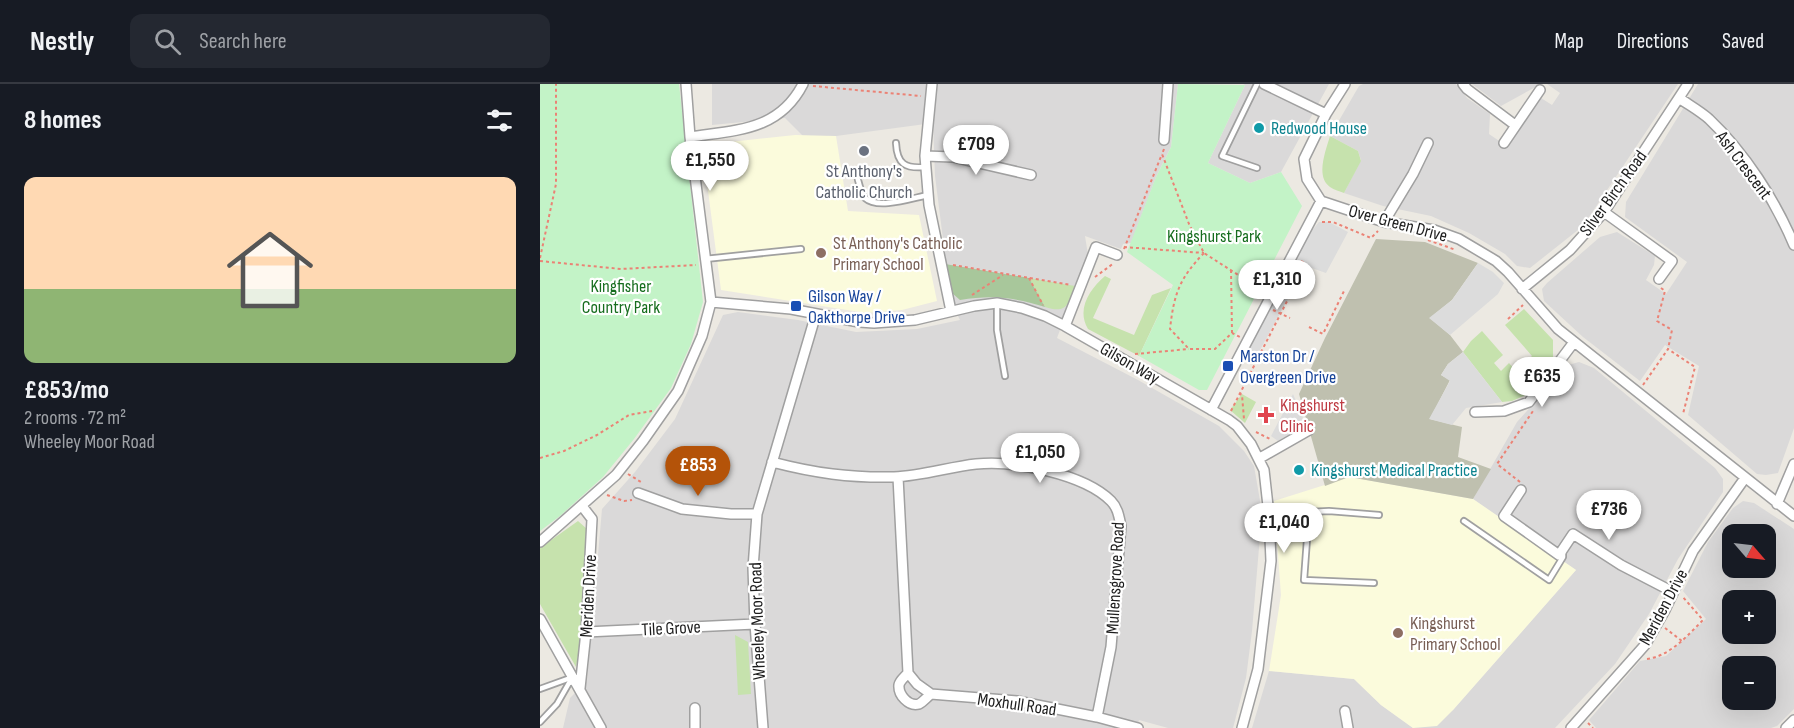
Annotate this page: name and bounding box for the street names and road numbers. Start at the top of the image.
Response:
street label: Ash Crescent [1711,126,1776,204]
street label: Silver Birch Road [1575,146,1651,240]
street label: Over Green Drive [1346,200,1450,247]
street label: Gilson Way [1096,338,1163,389]
street label: Mullensgrove Road [1102,521,1129,635]
street label: Meriden Drive [576,554,601,638]
street label: Wheeley Moor Road [745,562,770,680]
street label: Meriden Drive [1635,566,1692,649]
street label: Tile Grove [641,616,701,641]
street label: Moxhull Road [976,689,1058,720]

